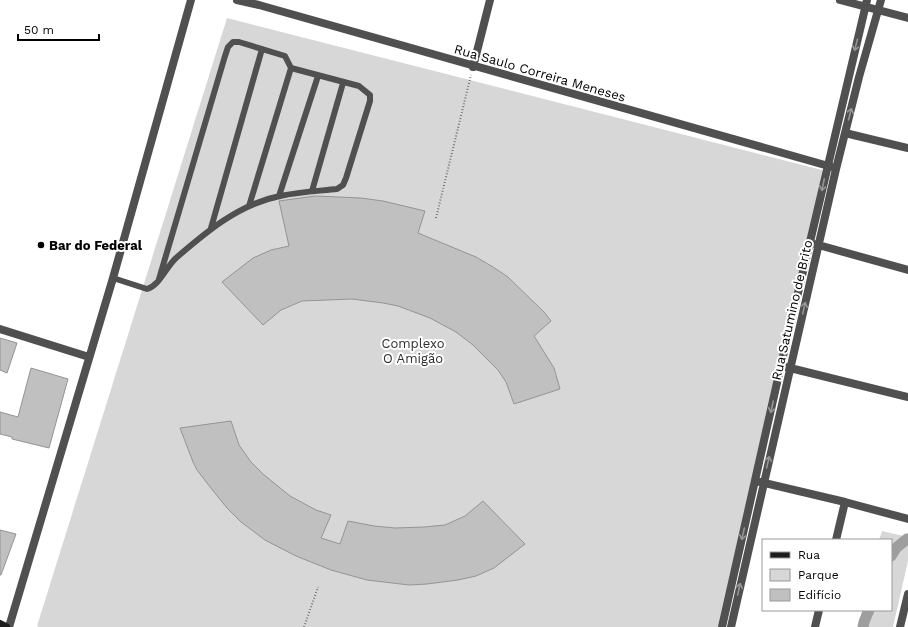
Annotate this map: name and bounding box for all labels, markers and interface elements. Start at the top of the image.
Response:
scale bar [18,16,99,42]
text: 50 m [24,23,54,37]
one-way arrow [852,38,860,51]
street label: Rua Saulo Correira Meneses [453,41,628,105]
one-way arrow [847,107,854,120]
one-way arrow [819,178,827,191]
place label: Bar do Federal [49,238,143,253]
street label: Rua Satumino de Brito [769,238,815,382]
marker: Bar do Federal [36,240,46,250]
one-way arrow [801,302,809,315]
park label: Complexo O Amigão [382,336,445,366]
one-way arrow [767,400,775,413]
one-way arrow [765,456,773,469]
one-way arrow [739,527,746,540]
legend [762,539,892,611]
text: Rua [798,548,820,562]
text: Parque [798,568,839,582]
one-way arrow [736,583,744,596]
text: Edifício [798,588,841,602]

